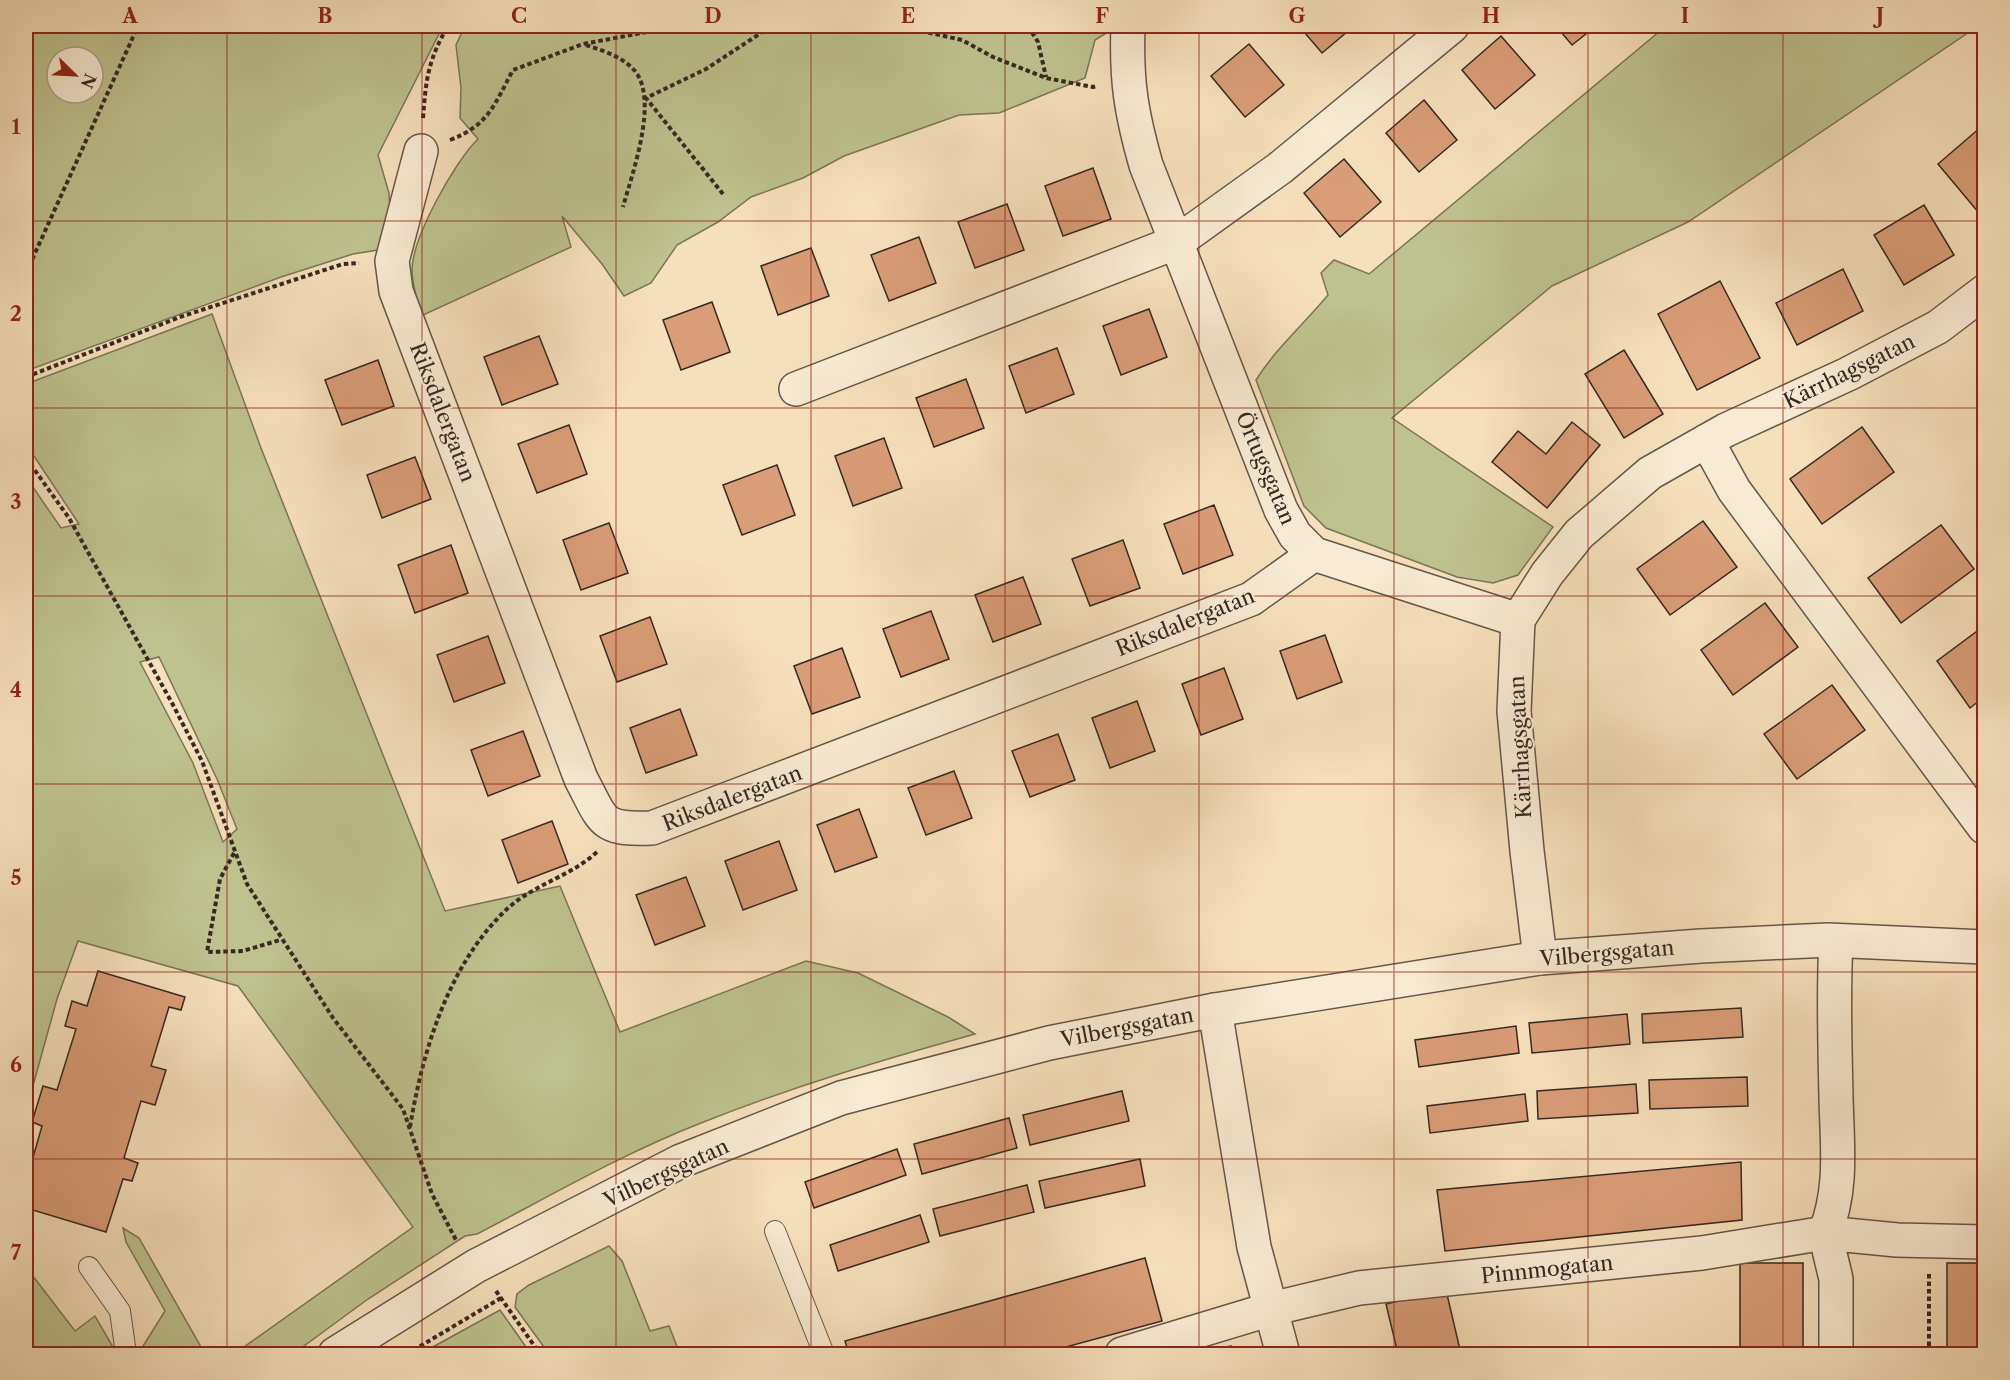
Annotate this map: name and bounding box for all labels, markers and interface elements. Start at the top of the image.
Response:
text: A [121,4,138,28]
text: B [318,4,333,28]
text: C [511,4,527,28]
text: D [704,4,722,28]
text: E [901,4,915,28]
text: F [1095,4,1109,28]
text: G [1289,4,1306,28]
text: H [1482,4,1500,28]
text: I [1681,4,1689,28]
text: J [1872,4,1884,28]
north arrow [45,45,105,105]
text: N [77,71,101,92]
text: 1 [12,115,21,139]
text: 2 [10,302,22,326]
street label: Kärrhagsgatan [1779,328,1919,414]
street label: Riksdalergatan [405,339,481,485]
street label: Örtugsgatan [1231,408,1301,528]
text: 3 [10,490,22,514]
street label: Riksdalergatan [1112,583,1258,661]
street label: Kärrhagsgatan [1504,675,1536,819]
text: 4 [10,678,22,702]
street label: Riksdalergatan [659,760,805,836]
text: 5 [10,866,22,890]
street label: Vilbergsgatan [1538,935,1675,971]
street label: Vilbergsgatan [1057,1002,1196,1052]
text: 6 [10,1053,22,1077]
street label: Vilbergsgatan [599,1133,732,1213]
text: 7 [11,1241,22,1265]
street label: Pinnmogatan [1480,1250,1614,1288]

